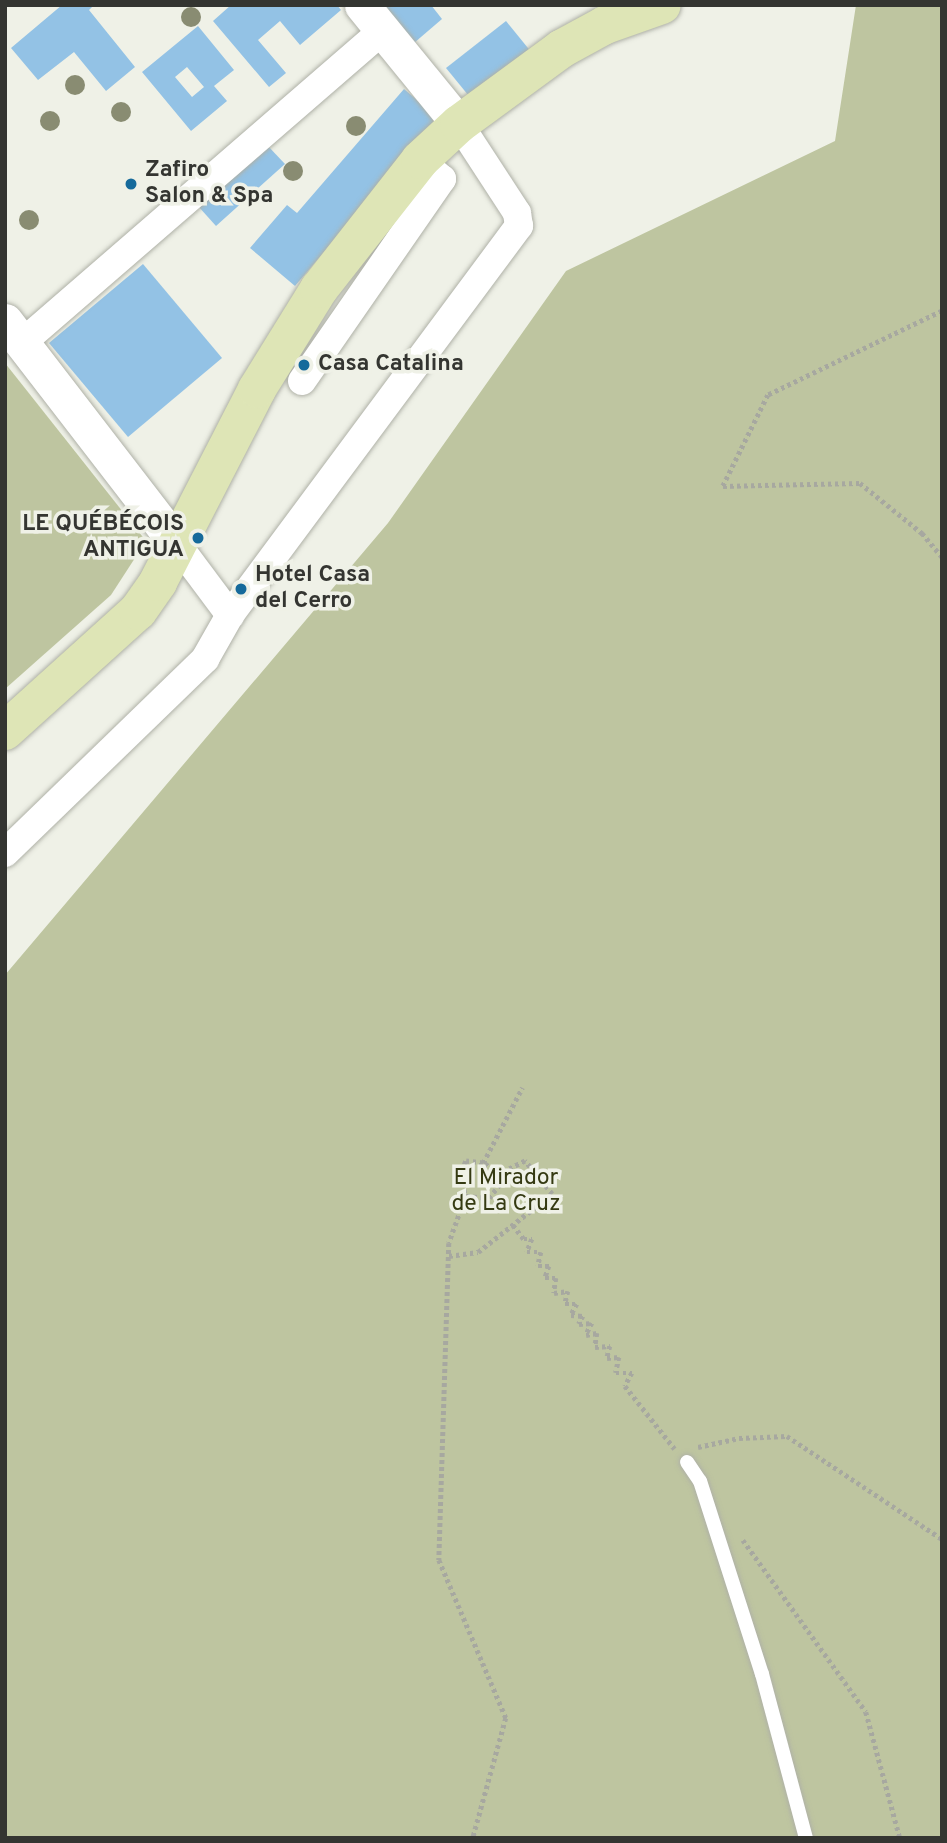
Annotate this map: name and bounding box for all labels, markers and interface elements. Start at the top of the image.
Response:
place label: Zafiro Salon & Spa [145,157,273,211]
marker: Zafiro Salon & Spa [123,176,139,192]
place label: Casa Catalina [318,351,464,379]
marker: Casa Catalina [296,357,312,373]
place label: LE QUÉBÉCOIS ANTIGUA [22,511,184,565]
marker: LE QUÉBÉCOIS ANTIGUA [190,530,206,546]
place label: Hotel Casa del Cerro [255,562,370,616]
marker: Hotel Casa del Cerro [233,581,249,597]
park label: El Mirador de La Cruz [451,1165,561,1219]

